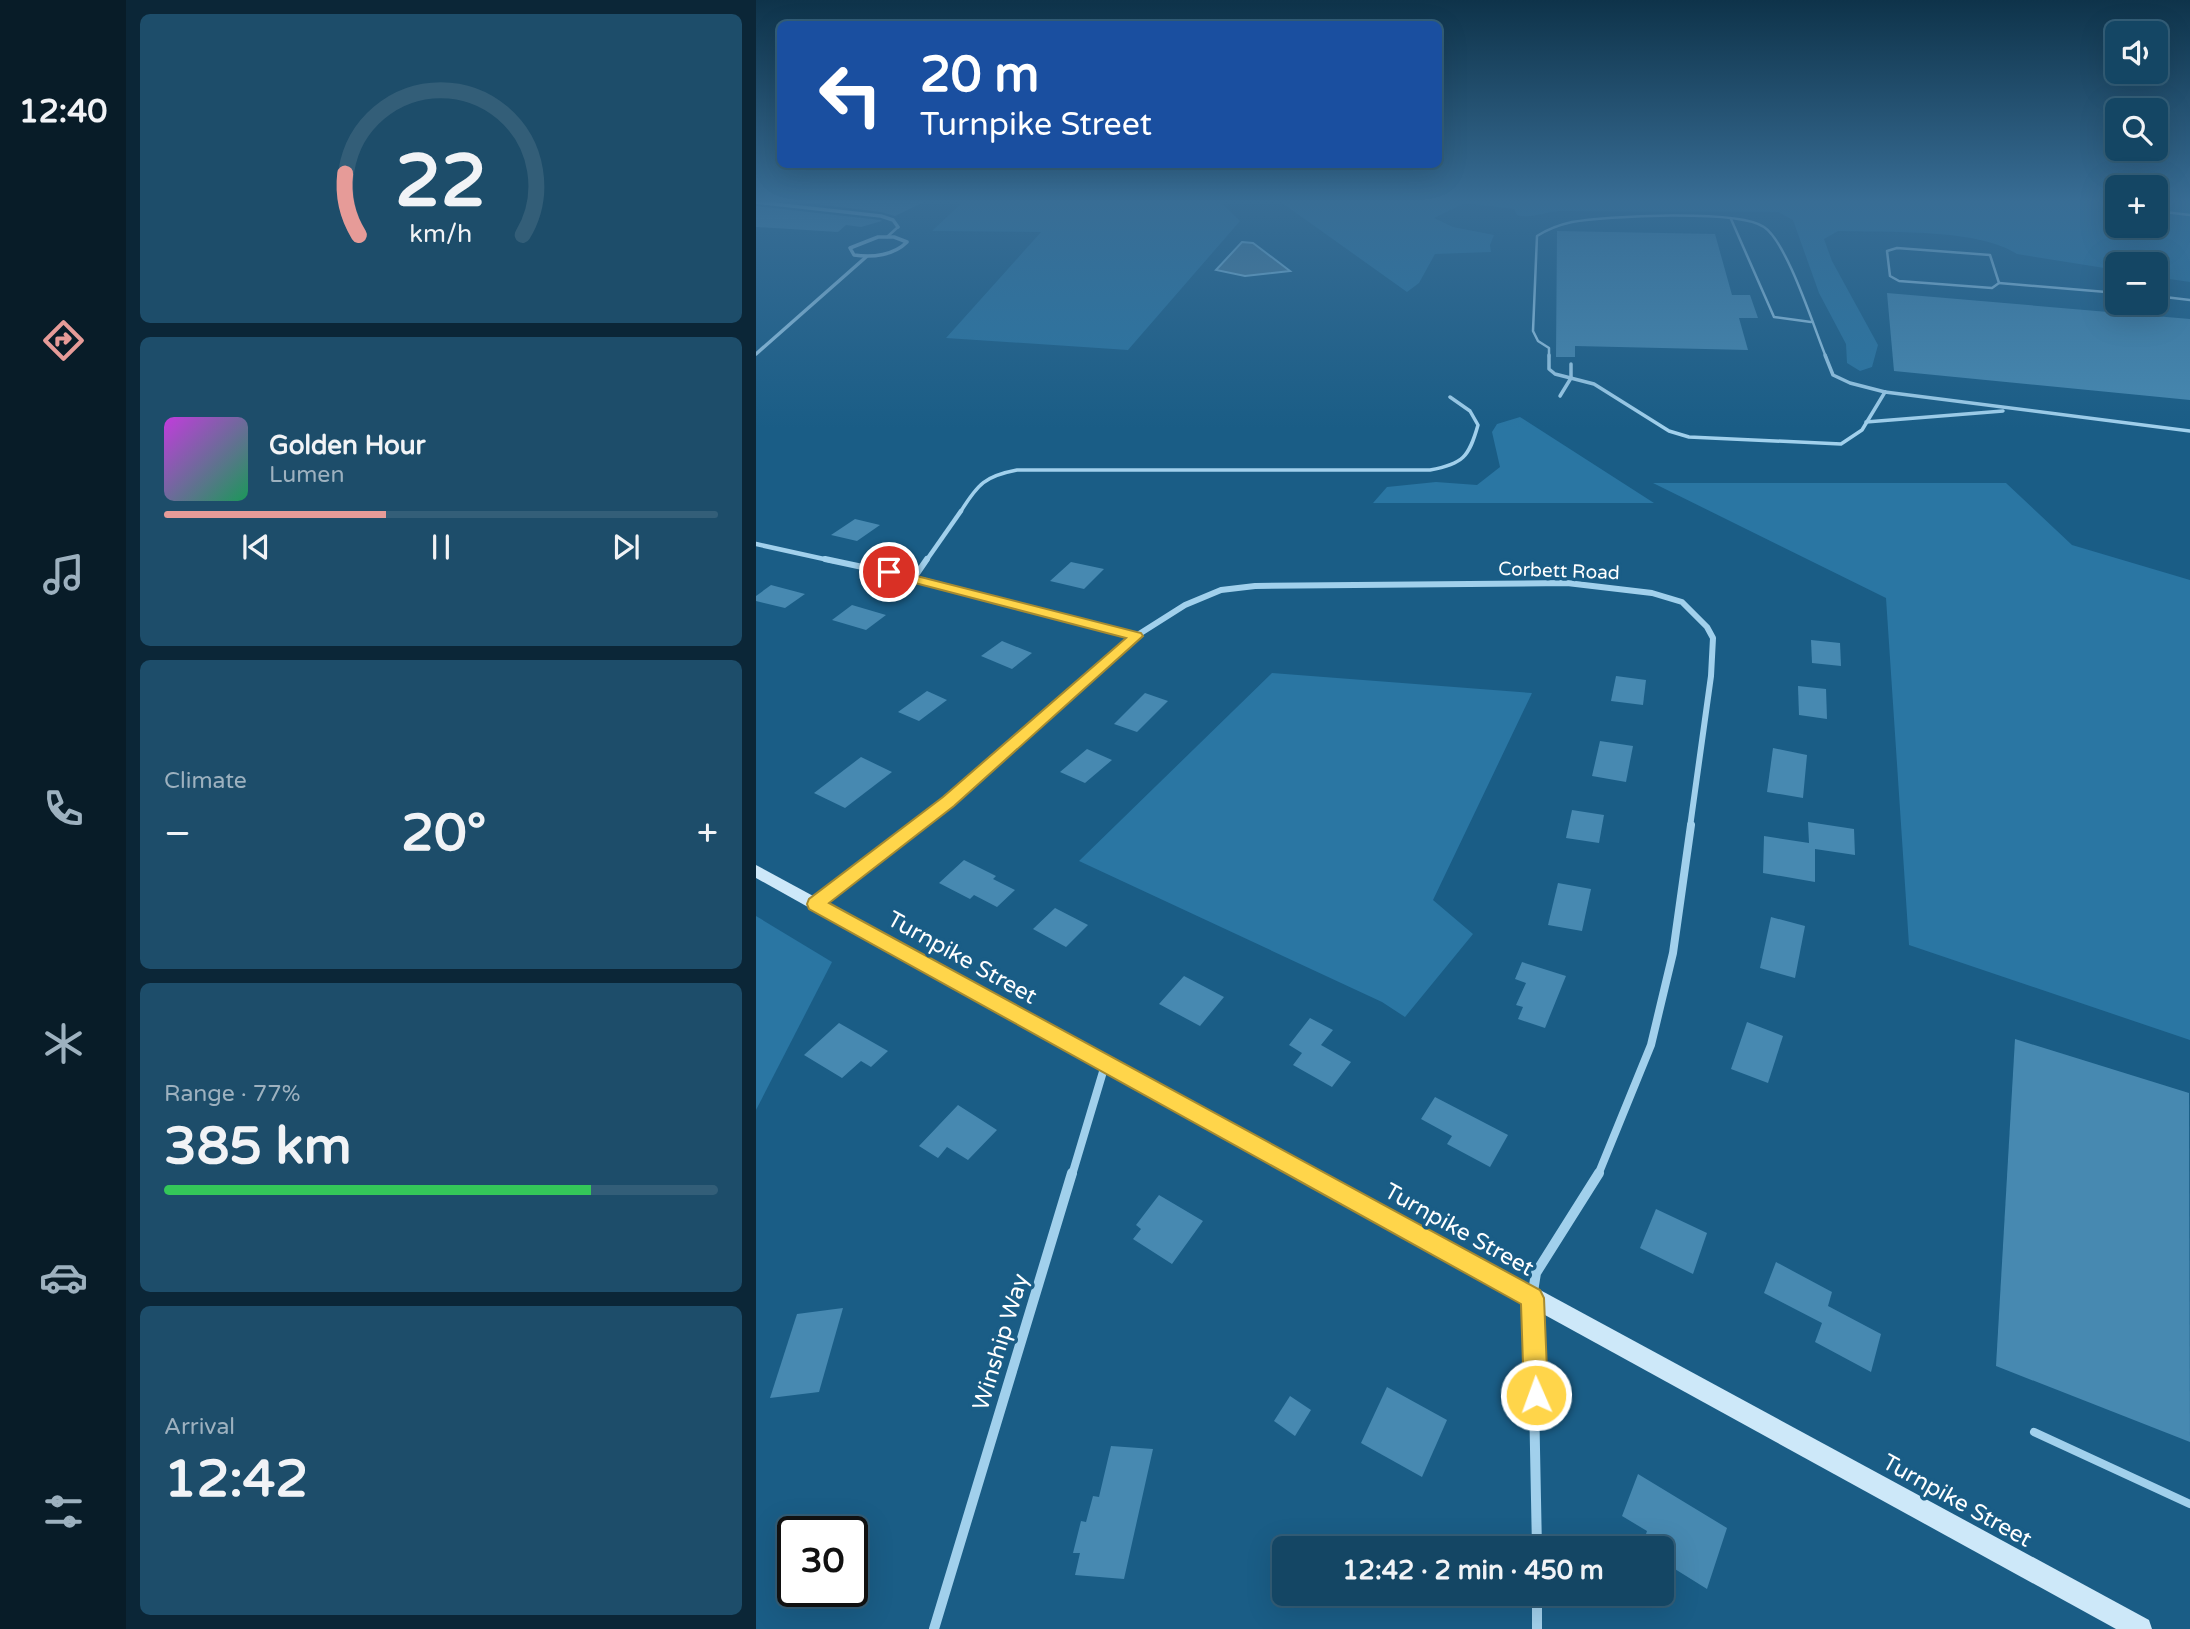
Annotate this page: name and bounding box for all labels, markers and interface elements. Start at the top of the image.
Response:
map controls [2105,21,2168,315]
button: sound [2105,21,2168,84]
text: 20 m [920,46,1039,105]
icon: left [805,49,896,140]
text: 12:40 [19,93,107,131]
button: search [2105,98,2168,161]
text: Turnpike Street [920,106,1152,144]
text: 22 [395,138,487,226]
button: + [2105,175,2168,238]
text: km/h [410,218,472,248]
button: − [2105,252,2168,315]
icon: directions [39,316,88,365]
text: Golden Hour [269,430,426,461]
text: Lumen [269,461,344,489]
icon: previous [237,528,275,566]
icon: pause [422,528,460,566]
icon: next [607,528,645,566]
pin [859,542,919,602]
icon: music [39,550,88,599]
icon: arrive [870,553,908,591]
street label: Corbett Road [1498,558,1620,584]
text: Climate [164,767,247,795]
icon: phone [39,784,88,833]
text: 20° [401,802,486,865]
text: − [164,811,191,857]
text: + [697,811,718,857]
street label: Turnpike Street [882,905,1042,1011]
icon: climate [39,1019,88,1068]
text: Range · 77% [164,1080,300,1108]
text: 385 km [164,1115,352,1178]
street label: Turnpike Street [1379,1177,1539,1283]
icon: car [39,1253,88,1302]
street label: Winship Way [967,1270,1035,1414]
position arrow [1499,1358,1573,1432]
text: Arrival [164,1413,235,1441]
text: 12:42 [164,1448,308,1511]
street label: Turnpike Street [1877,1448,2037,1554]
icon: filters [39,1487,88,1536]
speed limit sign: 30 [777,1516,868,1607]
text: 12:42 · 2 min · 450 m [1342,1555,1604,1586]

